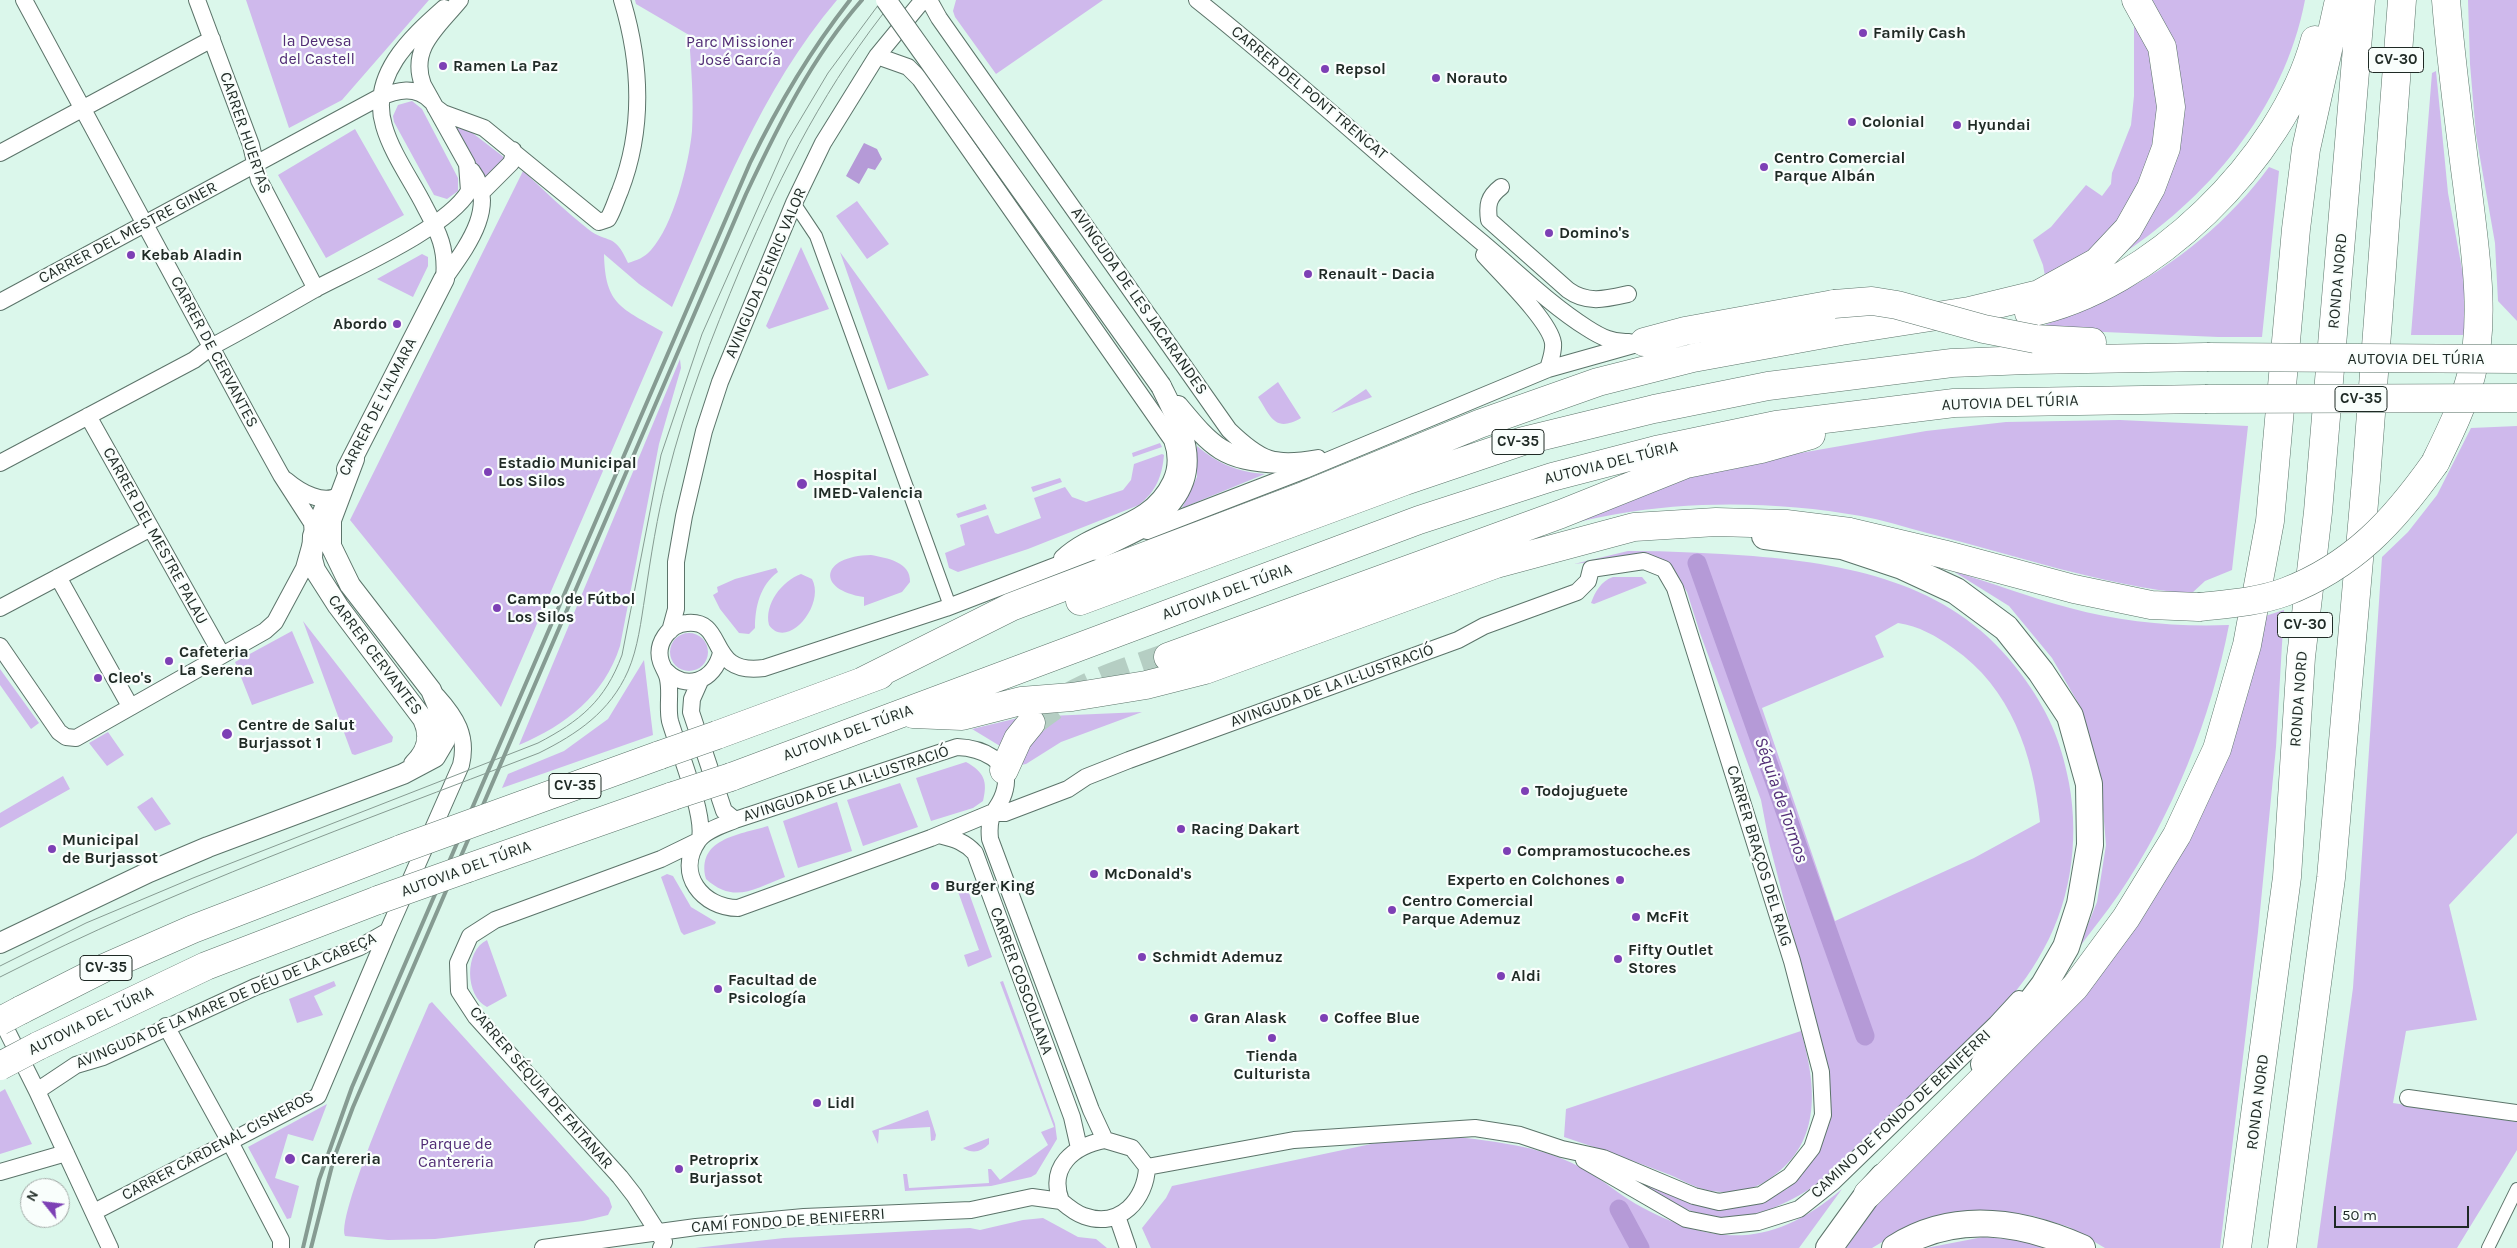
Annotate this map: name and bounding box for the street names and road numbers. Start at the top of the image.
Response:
street label: CARRER DEL PONT TRENCAT [1227,22,1391,164]
road number: CV-30 [2368,48,2424,72]
street label: CARRER HUERTAS [215,70,275,196]
street label: CARRER DEL MESTRE GINER [35,178,221,288]
street label: AVINGUDA D'ENRIC VALOR [721,185,811,361]
street label: AVINGUDA DE LES JACARANDES [1067,204,1211,398]
street label: RONDA NORD [2324,232,2352,330]
street label: CARRER DE CERVANTES [166,273,262,431]
street label: CARRER DE L'ALMARA [335,335,421,479]
street label: AUTOVIA DEL TÚRIA [2347,349,2485,369]
road number: CV-35 [2335,386,2387,412]
street label: AUTOVIA DEL TÚRIA [1941,391,2079,415]
road number: CV-35 [1492,430,1544,454]
street label: AUTOVIA DEL TÚRIA [1542,437,1680,489]
street label: CARRER DEL MESTRE PALAU [98,444,212,628]
street label: AUTOVIA DEL TÚRIA [1159,560,1295,624]
street label: CARRER CERVANTES [324,591,426,719]
road number: CV-30 [2278,612,2332,638]
street label: AVINGUDA DE LA IL·LUSTRACIÓ [1228,640,1436,732]
street label: RONDA NORD [2286,650,2312,748]
street label: AUTOVIA DEL TÚRIA [780,701,916,765]
street label: AVINGUDA DE LA IL·LUSTRACIÓ [741,742,951,826]
street label: CARRER BRAÇOS DEL RAIG [1722,763,1796,949]
road number: CV-35 [549,774,601,798]
street label: AUTOVIA DEL TÚRIA [398,837,534,901]
street label: CARRER COSCOLLANA [985,905,1057,1057]
street label: AVINGUDA DE LA MARE DE DÉU DE LA CABEÇA [73,929,379,1073]
road number: CV-35 [80,956,132,980]
street label: AUTOVIA DEL TÚRIA [25,982,157,1060]
street label: CARRER SÉQUIA DE FAITANAR [465,1003,617,1173]
street label: CAMINO DE FONDO DE BENIFERRI [1807,1025,1995,1203]
street label: RONDA NORD [2243,1053,2273,1151]
street label: CARRER CARDENAL CISNEROS [119,1087,317,1205]
street label: CAMÍ FONDO DE BENIFERRI [690,1205,886,1237]

